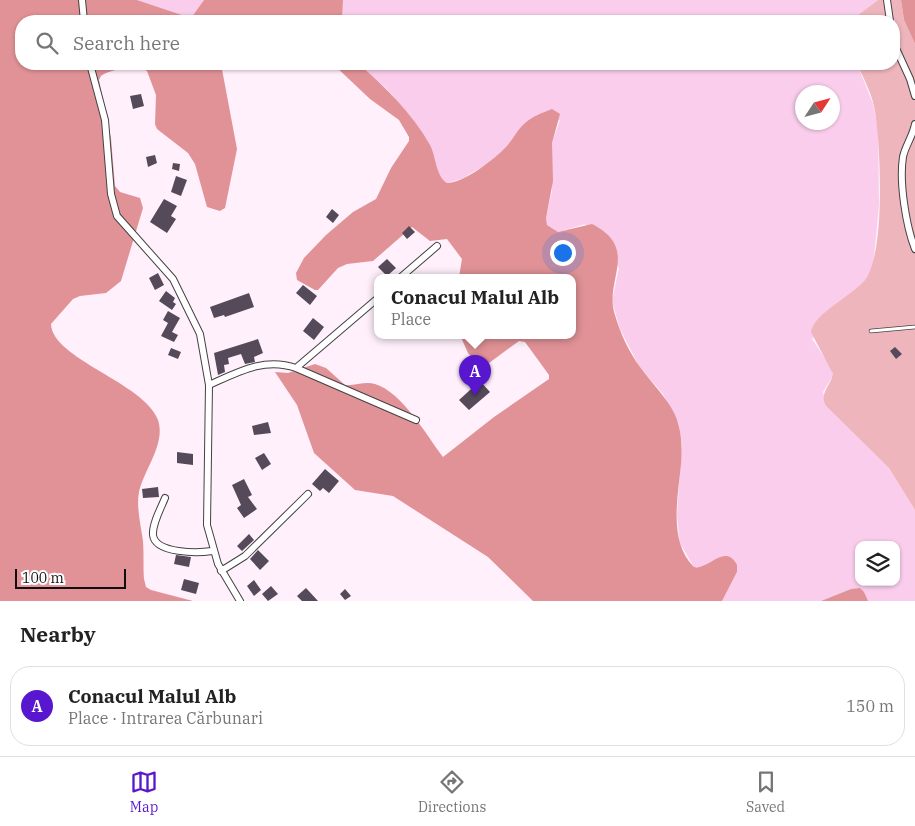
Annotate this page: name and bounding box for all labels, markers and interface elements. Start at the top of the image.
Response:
search box [15,15,900,70]
icon: search [33,29,61,57]
text: Search here [73,31,180,55]
north arrow [795,85,840,130]
your location [550,240,576,266]
popup [374,274,576,339]
text: Conacul Malul Alb [391,285,559,309]
text: Place [391,309,431,329]
pin: A [459,355,491,396]
map controls [855,541,900,586]
button: layers [855,541,900,586]
scale bar [15,566,126,589]
text: 100 m [22,569,64,587]
text: Nearby [20,620,96,648]
text: Conacul Malul Alb [68,684,236,708]
text: A [31,696,43,716]
text: 150 m [846,696,894,716]
text: Place · Intrarea Cărbunari [68,708,263,728]
tab: Map [130,768,158,816]
tab: Directions [418,768,486,816]
tab: Saved [746,768,785,816]

